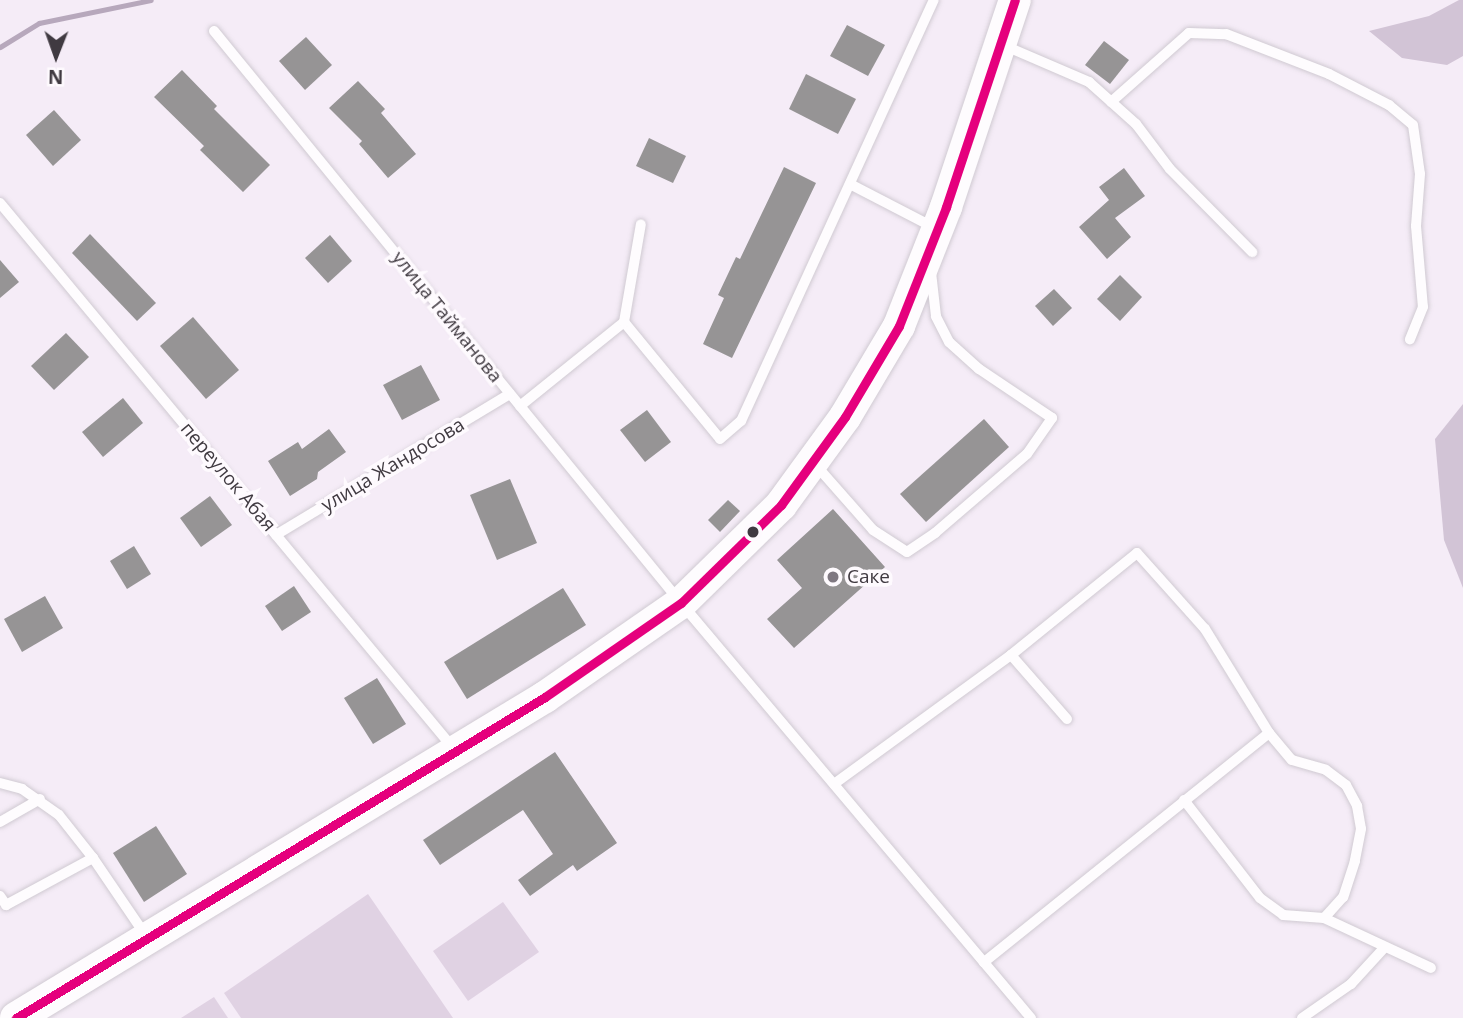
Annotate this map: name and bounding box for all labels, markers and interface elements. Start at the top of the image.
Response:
north arrow [21,21,91,91]
text: N [48,64,64,90]
street label: улица Тайманова [387,247,507,387]
street label: улица Жандосова [317,413,469,517]
street label: переулок Абая [176,418,280,536]
unlabelled marker [746,525,760,539]
place label: Саке [847,566,890,588]
marker: Саке [825,569,841,585]

